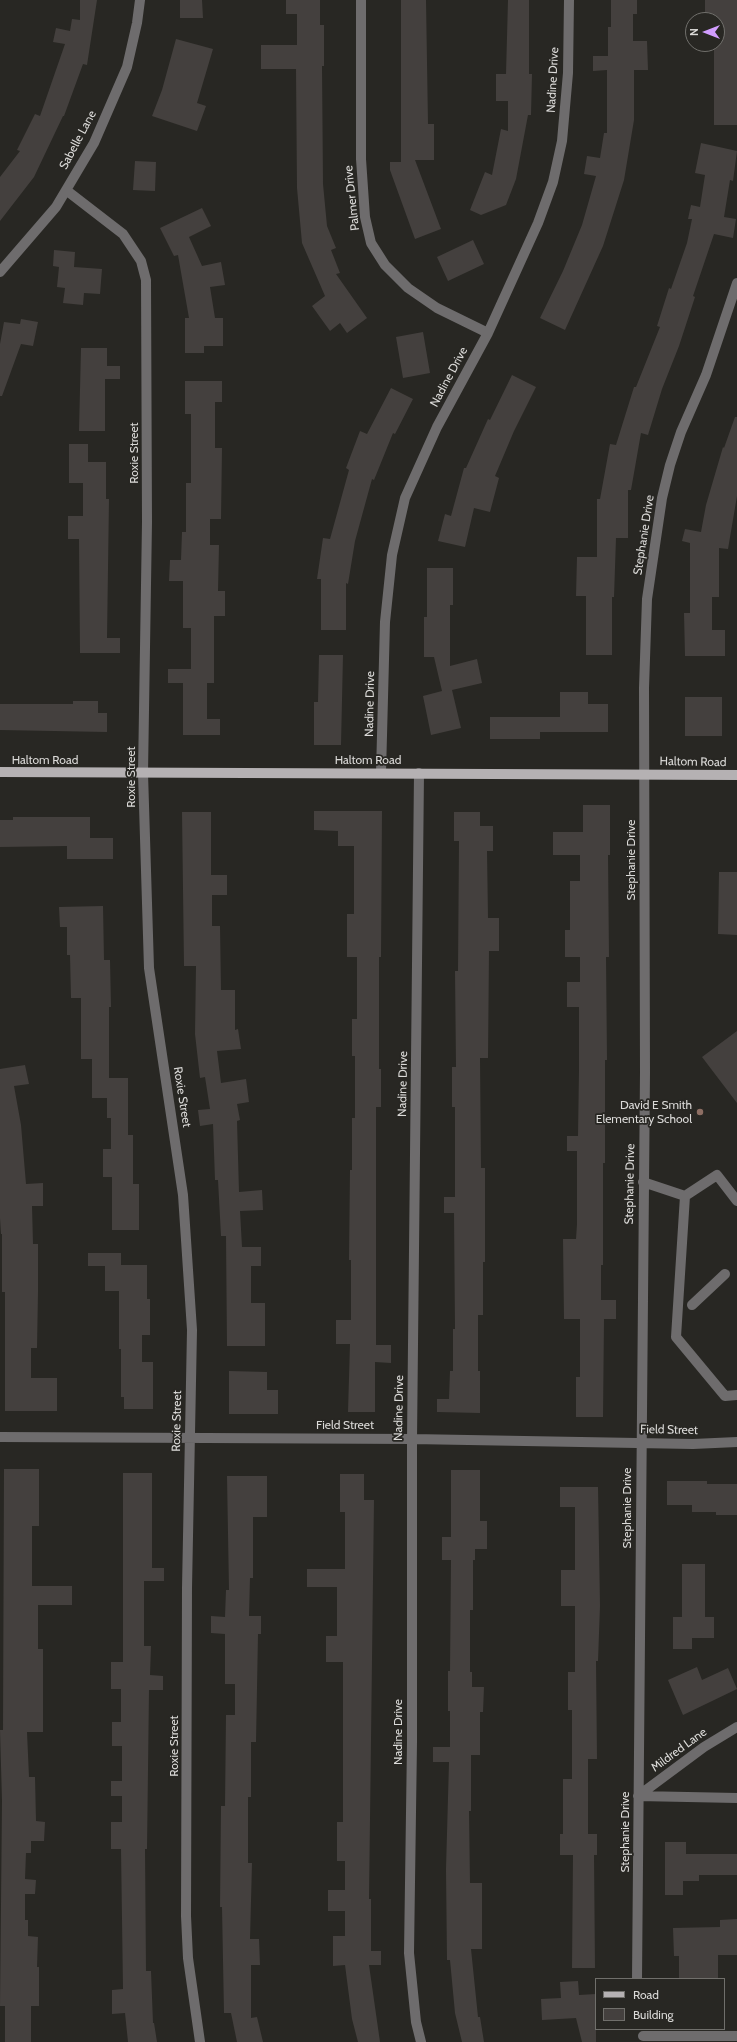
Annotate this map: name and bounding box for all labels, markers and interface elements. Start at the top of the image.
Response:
north arrow [685,12,725,52]
text: N [687,28,701,36]
street label: Nadine Drive [544,47,562,113]
street label: Sabelle Lane [56,108,100,172]
street label: Palmer Drive [341,165,363,231]
street label: Nadine Drive [427,345,471,409]
street label: Roxie Street [127,422,141,484]
street label: Stephanie Drive [631,494,657,576]
street label: Nadine Drive [362,671,378,737]
street label: Roxie Street [124,746,138,808]
street label: Haltom Road [12,753,78,767]
street label: Haltom Road [335,753,401,767]
street label: Haltom Road [660,754,726,770]
street label: Stephanie Drive [624,820,638,900]
street label: Nadine Drive [395,1051,411,1117]
street label: Roxie Street [170,1066,194,1128]
place label: David E Smith Elementary School [596,1098,692,1126]
marker: David E Smith Elementary School [695,1107,705,1117]
street label: Stephanie Drive [622,1143,638,1225]
street label: Nadine Drive [391,1375,407,1441]
street label: Roxie Street [169,1390,185,1452]
street label: Field Street [316,1418,374,1432]
street label: Field Street [640,1422,698,1438]
street label: Stephanie Drive [620,1468,634,1548]
street label: Nadine Drive [391,1699,405,1765]
street label: Roxie Street [167,1715,181,1777]
street label: Mildred Lane [648,1725,710,1775]
street label: Stephanie Drive [618,1792,632,1872]
legend [595,1978,725,2030]
text: Road [633,1987,659,2002]
text: Building [633,2007,674,2022]

